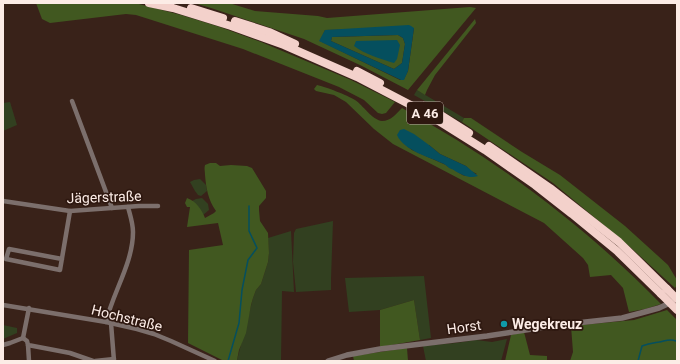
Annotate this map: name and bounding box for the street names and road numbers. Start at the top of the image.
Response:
road number: A 46 [407,102,443,124]
street label: Jägerstraße [66,188,142,206]
street label: Hochstraße [90,301,164,335]
street label: Horst [446,317,483,337]

